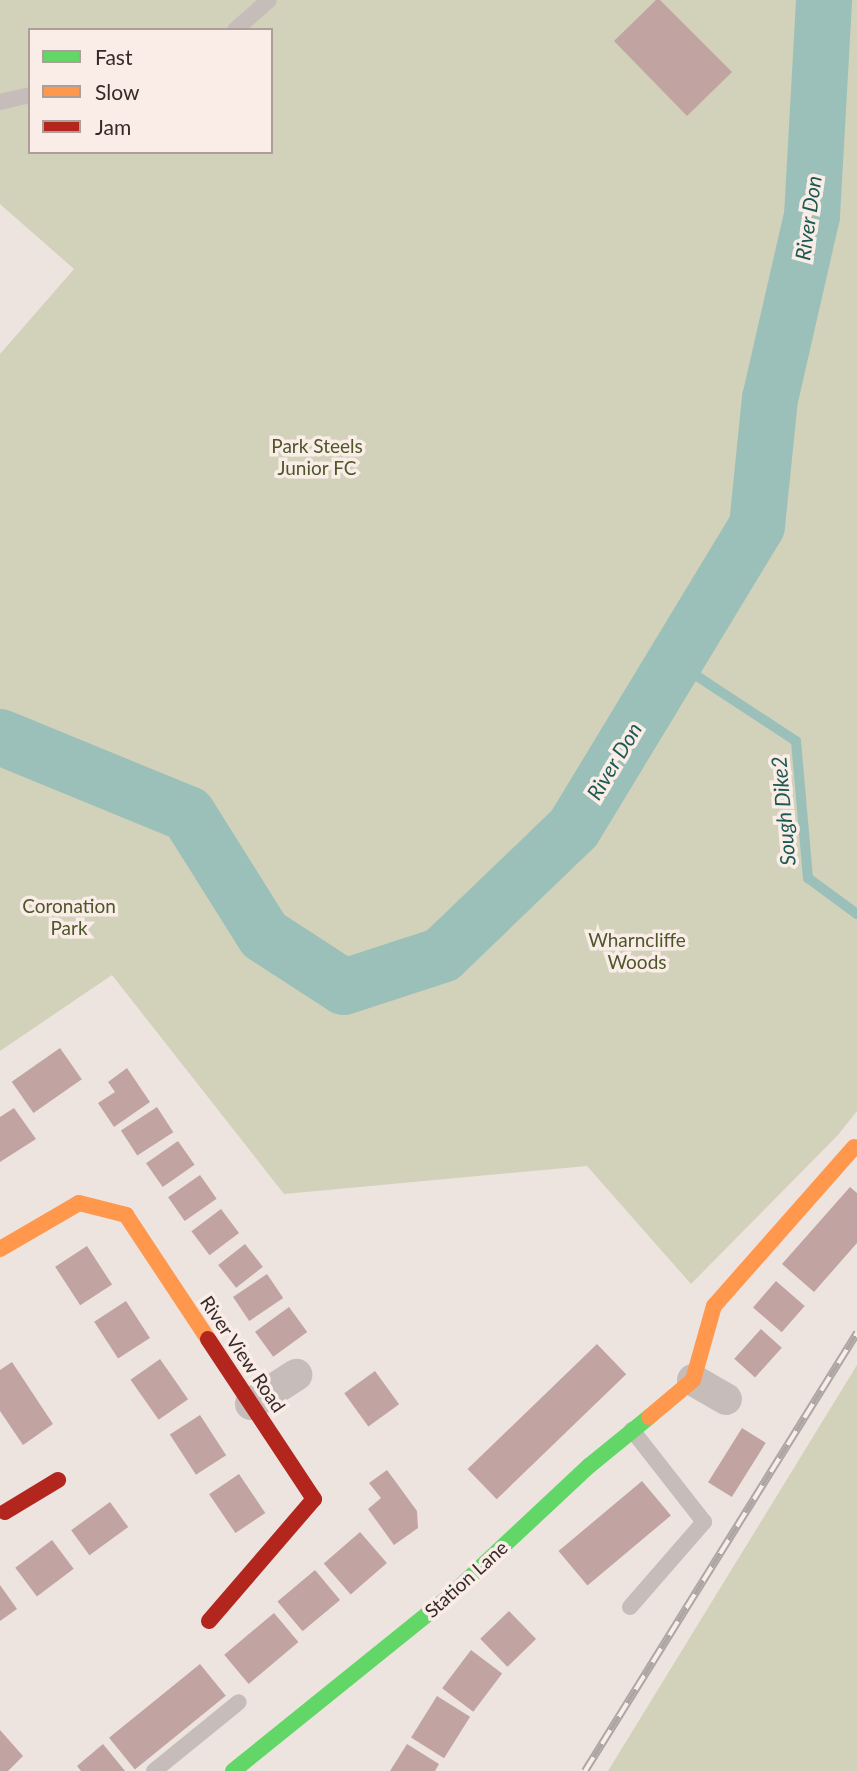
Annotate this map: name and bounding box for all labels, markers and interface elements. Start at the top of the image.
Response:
legend [28,28,273,154]
text: Fast [95,44,132,69]
text: Slow [95,79,139,104]
text: Jam [95,114,131,139]
water label: River Don [790,174,826,262]
park label: Park Steels Junior FC [271,435,363,479]
water label: River Don [581,718,647,804]
water label: Sough Dike2 [766,755,800,867]
park label: Coronation Park [22,895,116,939]
park label: Wharncliffe Woods [588,929,686,973]
street label: River View Road [195,1291,291,1417]
street label: Station Lane [420,1536,512,1622]

